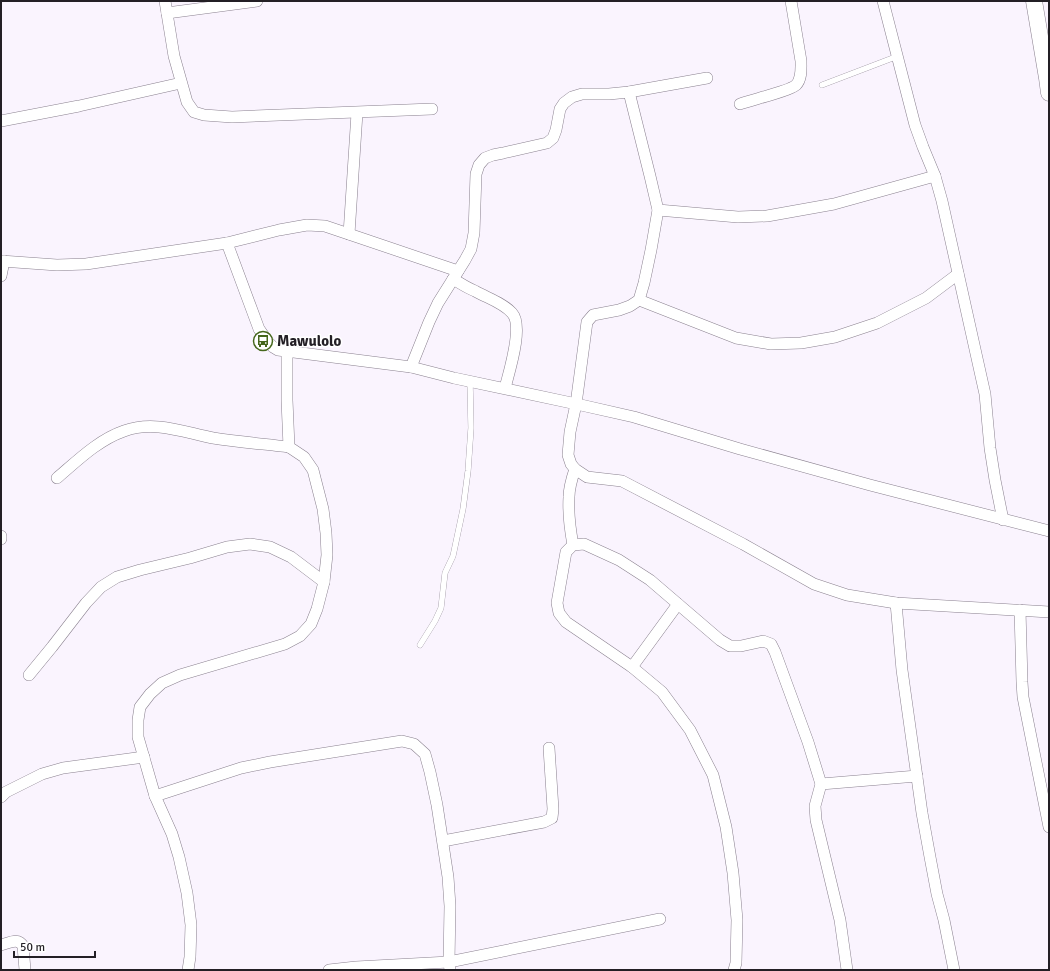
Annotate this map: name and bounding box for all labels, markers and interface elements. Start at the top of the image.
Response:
bus stop icon: Mawulolo [252,330,274,352]
place label: Mawulolo [277,332,342,350]
scale bar [14,933,95,959]
text: 50 m [20,940,45,955]

